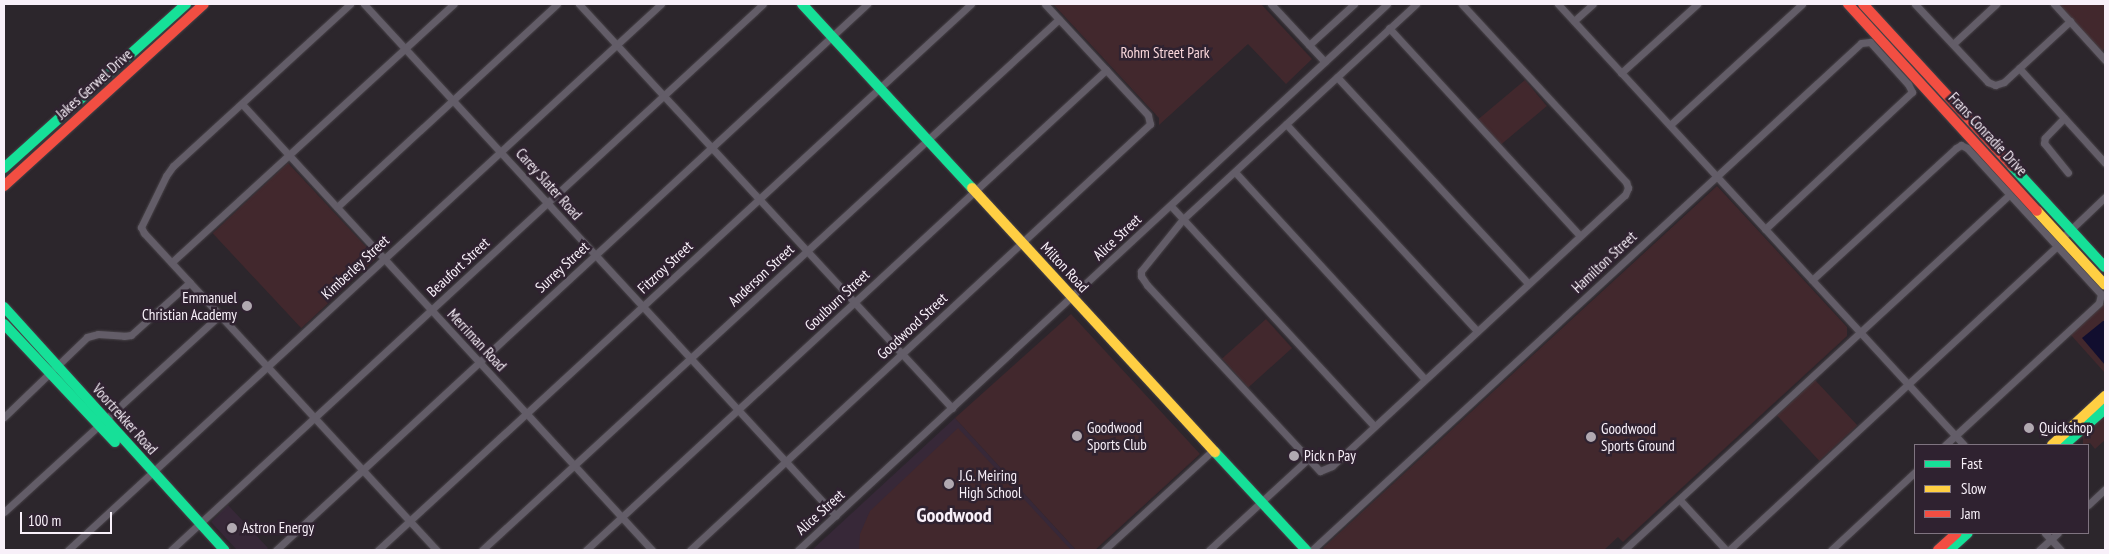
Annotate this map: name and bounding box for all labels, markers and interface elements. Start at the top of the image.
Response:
park label: Rohm Street Park [1120,44,1210,62]
street label: Jakes Gerwel Drive [52,45,136,123]
street label: Frans Conradie Drive [1945,89,2031,179]
street label: Carey Slater Road [512,144,586,224]
street label: Alice Street [1089,210,1145,264]
street label: Hamilton Street [1568,228,1640,296]
street label: Kimberley Street [317,231,393,303]
street label: Beaufort Street [423,234,493,300]
street label: Fitzroy Street [634,237,696,297]
street label: Surrey Street [531,238,593,296]
street label: Milton Road [1037,238,1093,296]
street label: Anderson Street [725,240,797,310]
street label: Goulburn Street [801,266,873,334]
place label: Emmanuel Christian Academy [142,288,237,323]
street label: Goodwood Street [873,289,951,363]
marker: Emmanuel Christian Academy [241,300,253,312]
street label: Merriman Road [444,305,510,375]
street label: Voortrekker Road [89,380,161,458]
place label: Goodwood Sports Club [1087,418,1147,453]
place label: Goodwood Sports Ground [1601,419,1675,454]
place label: Quickshop [2039,419,2093,437]
marker: Quickshop [2023,422,2035,434]
marker: Goodwood Sports Club [1071,430,1083,442]
marker: Goodwood Sports Ground [1585,431,1597,443]
legend [1914,444,2089,534]
place label: Pick n Pay [1304,447,1356,465]
marker: Pick n Pay [1288,450,1300,462]
text: Fast [1961,454,1982,473]
place label: J.G. Meiring High School [959,466,1021,501]
marker: J.G. Meiring High School [943,478,955,490]
text: Slow [1961,479,1986,498]
street label: Alice Street [792,485,848,539]
scale bar [22,502,115,534]
district label: Goodwood [916,503,992,527]
text: Jam [1961,504,1980,523]
text: 100 m [28,511,61,530]
place label: Astron Energy [242,519,314,537]
marker: Astron Energy [226,522,238,534]

